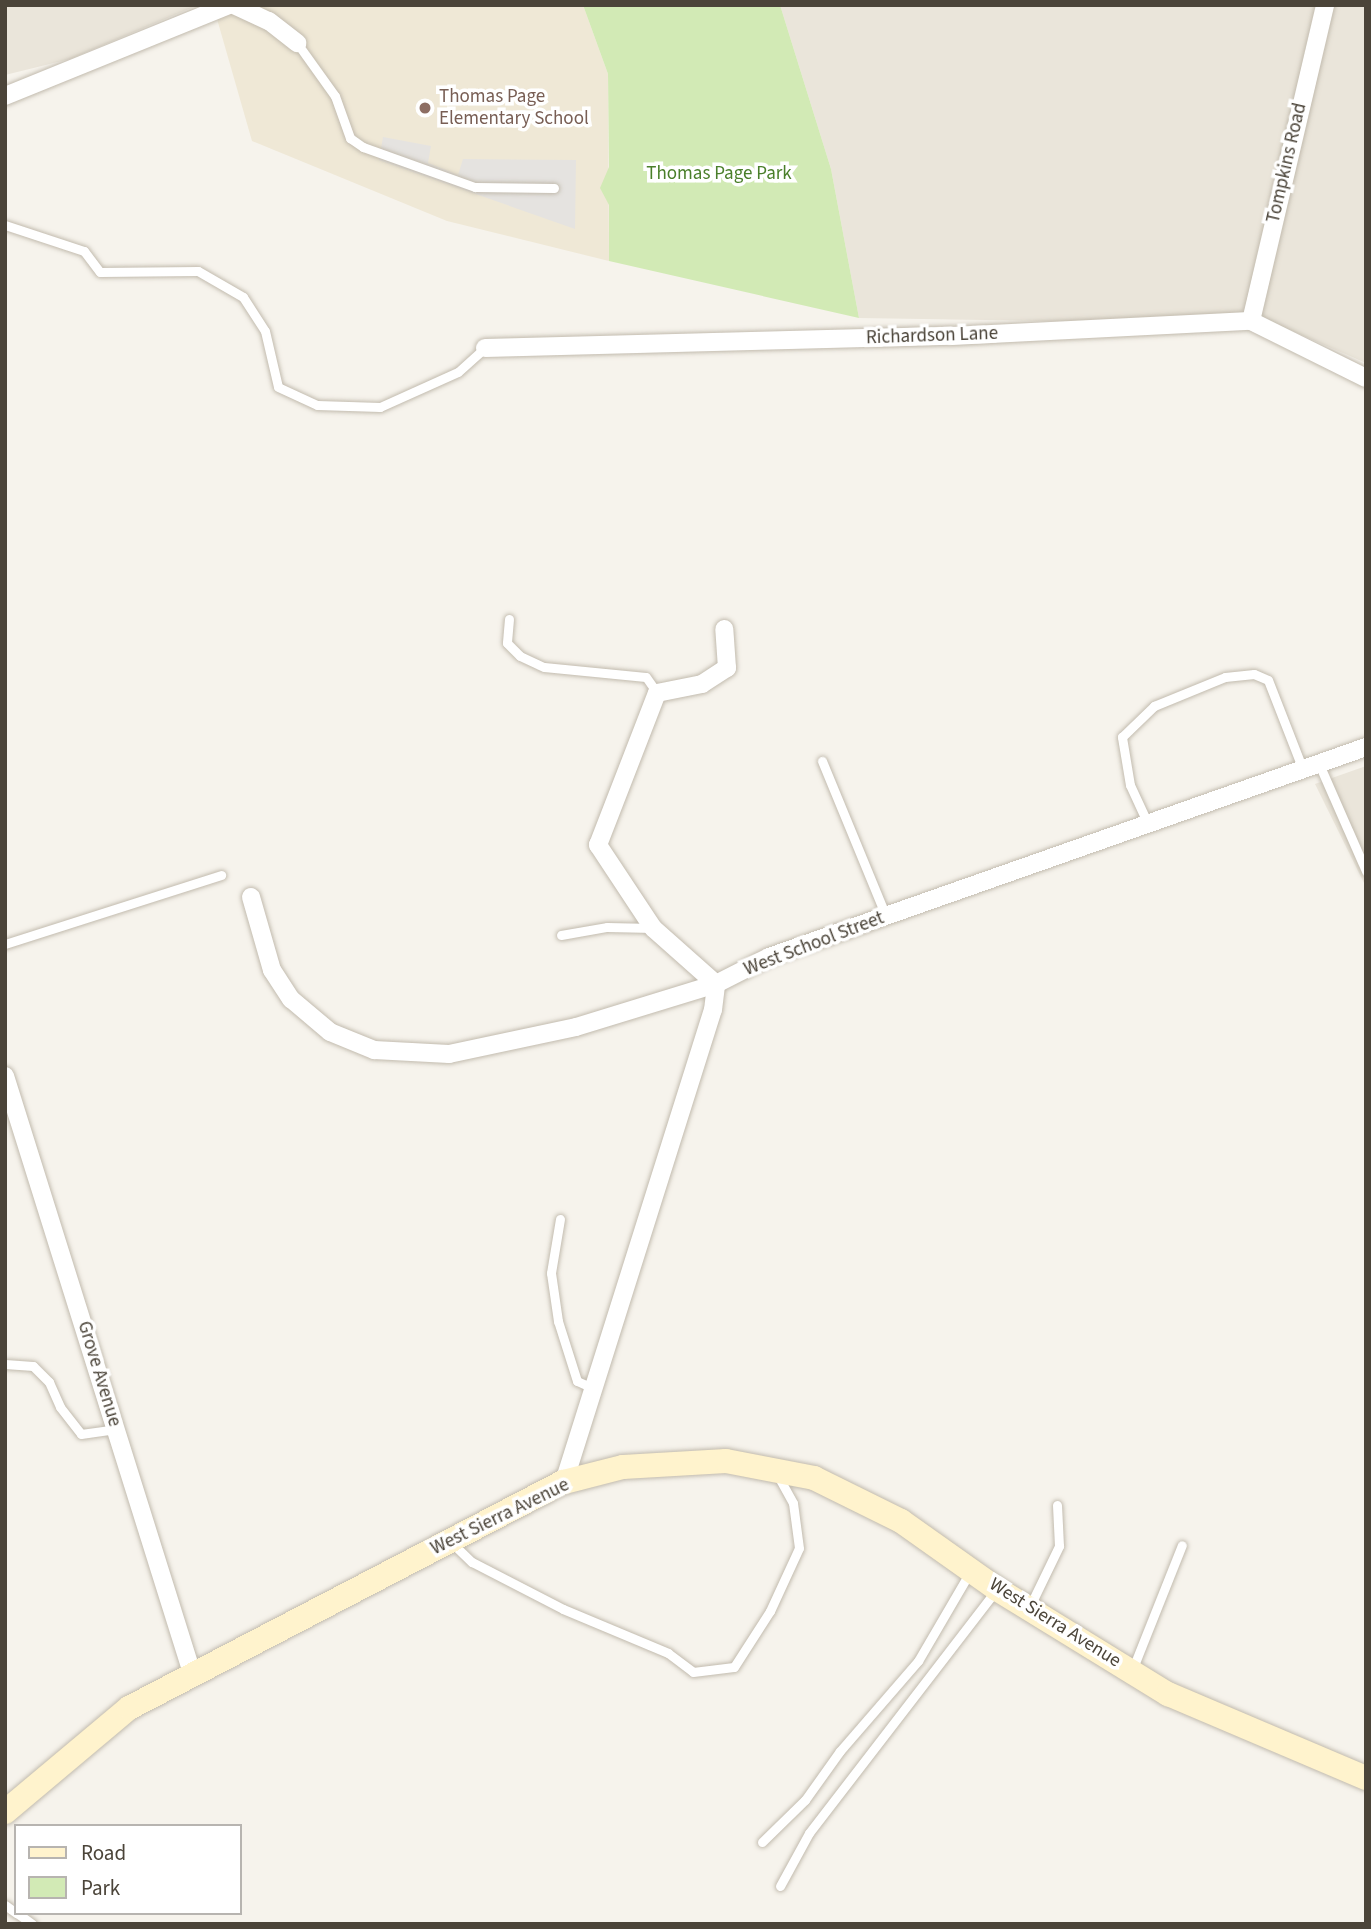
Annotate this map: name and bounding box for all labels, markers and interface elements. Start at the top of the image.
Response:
place label: Thomas Page Elementary School [439,86,589,130]
marker: Thomas Page Elementary School [417,100,433,116]
street label: Tompkins Road [1262,101,1312,225]
park label: Thomas Page Park [646,163,792,185]
street label: Richardson Lane [866,322,998,350]
street label: West School Street [741,907,887,981]
street label: Grove Avenue [72,1319,126,1429]
street label: West Sierra Avenue [427,1474,573,1560]
street label: West Sierra Avenue [985,1573,1125,1673]
legend [14,1824,242,1915]
text: Road [81,1838,126,1868]
text: Park [81,1873,120,1903]

